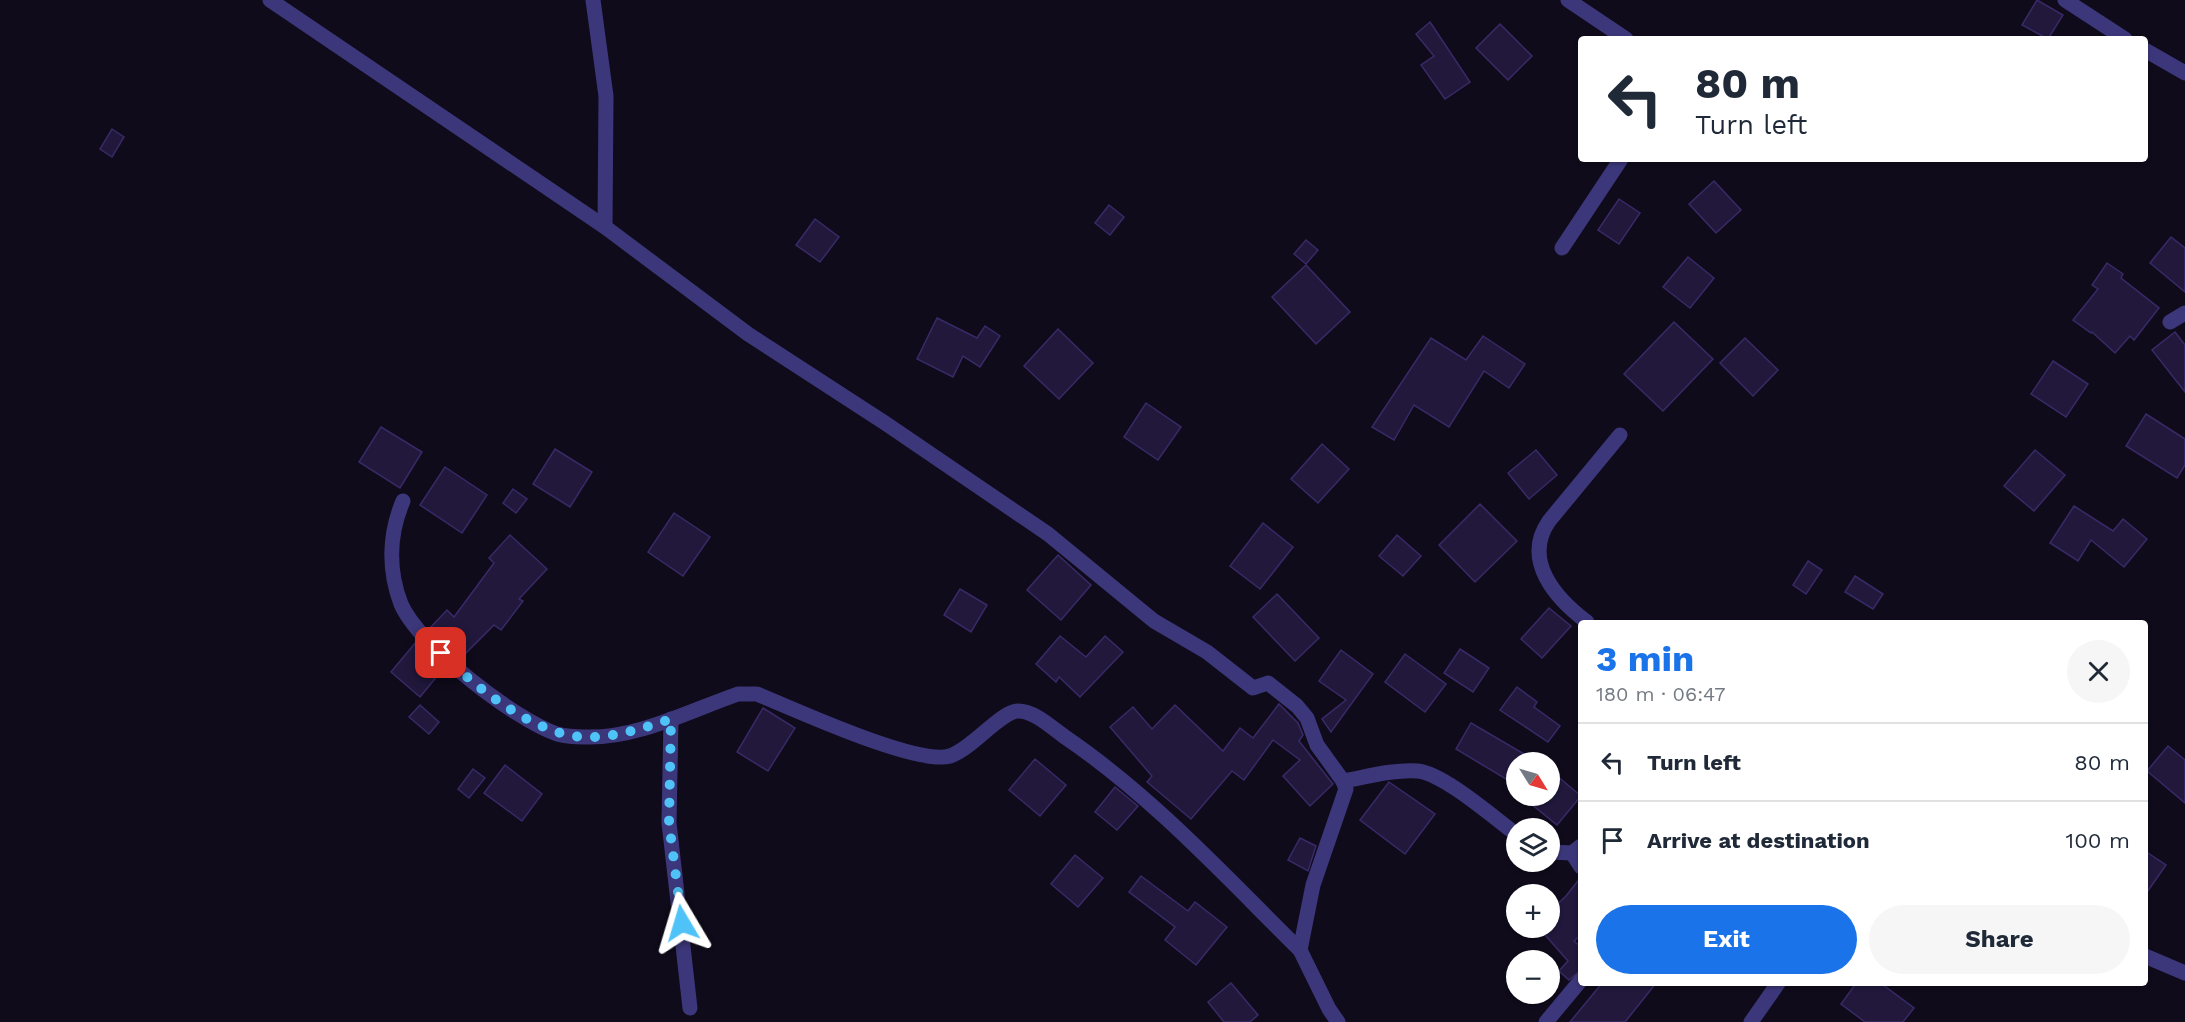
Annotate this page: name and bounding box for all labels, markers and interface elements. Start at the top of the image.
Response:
text: 80 m [1695,59,1800,108]
icon: left [1596,60,1674,138]
text: Turn left [1695,109,1807,141]
pin [415,627,466,678]
icon: arrive [424,636,457,669]
text: 3 min [1596,638,1694,680]
button: close [2067,640,2130,703]
text: 180 m · 06:47 [1596,682,1726,706]
icon: left [1596,746,1629,779]
text: Turn left [1647,750,1741,775]
text: 80 m [2074,750,2130,775]
north arrow [1506,752,1560,806]
map controls [1506,752,1560,1004]
button: layers [1506,818,1560,872]
icon: arrive [1596,824,1629,857]
text: Arrive at destination [1647,828,1870,853]
text: 100 m [2066,828,2130,853]
button: + [1506,884,1560,938]
position arrow [650,891,714,955]
button: Exit [1596,905,1857,974]
button: Share [1869,905,2130,974]
button: − [1506,950,1560,1004]

